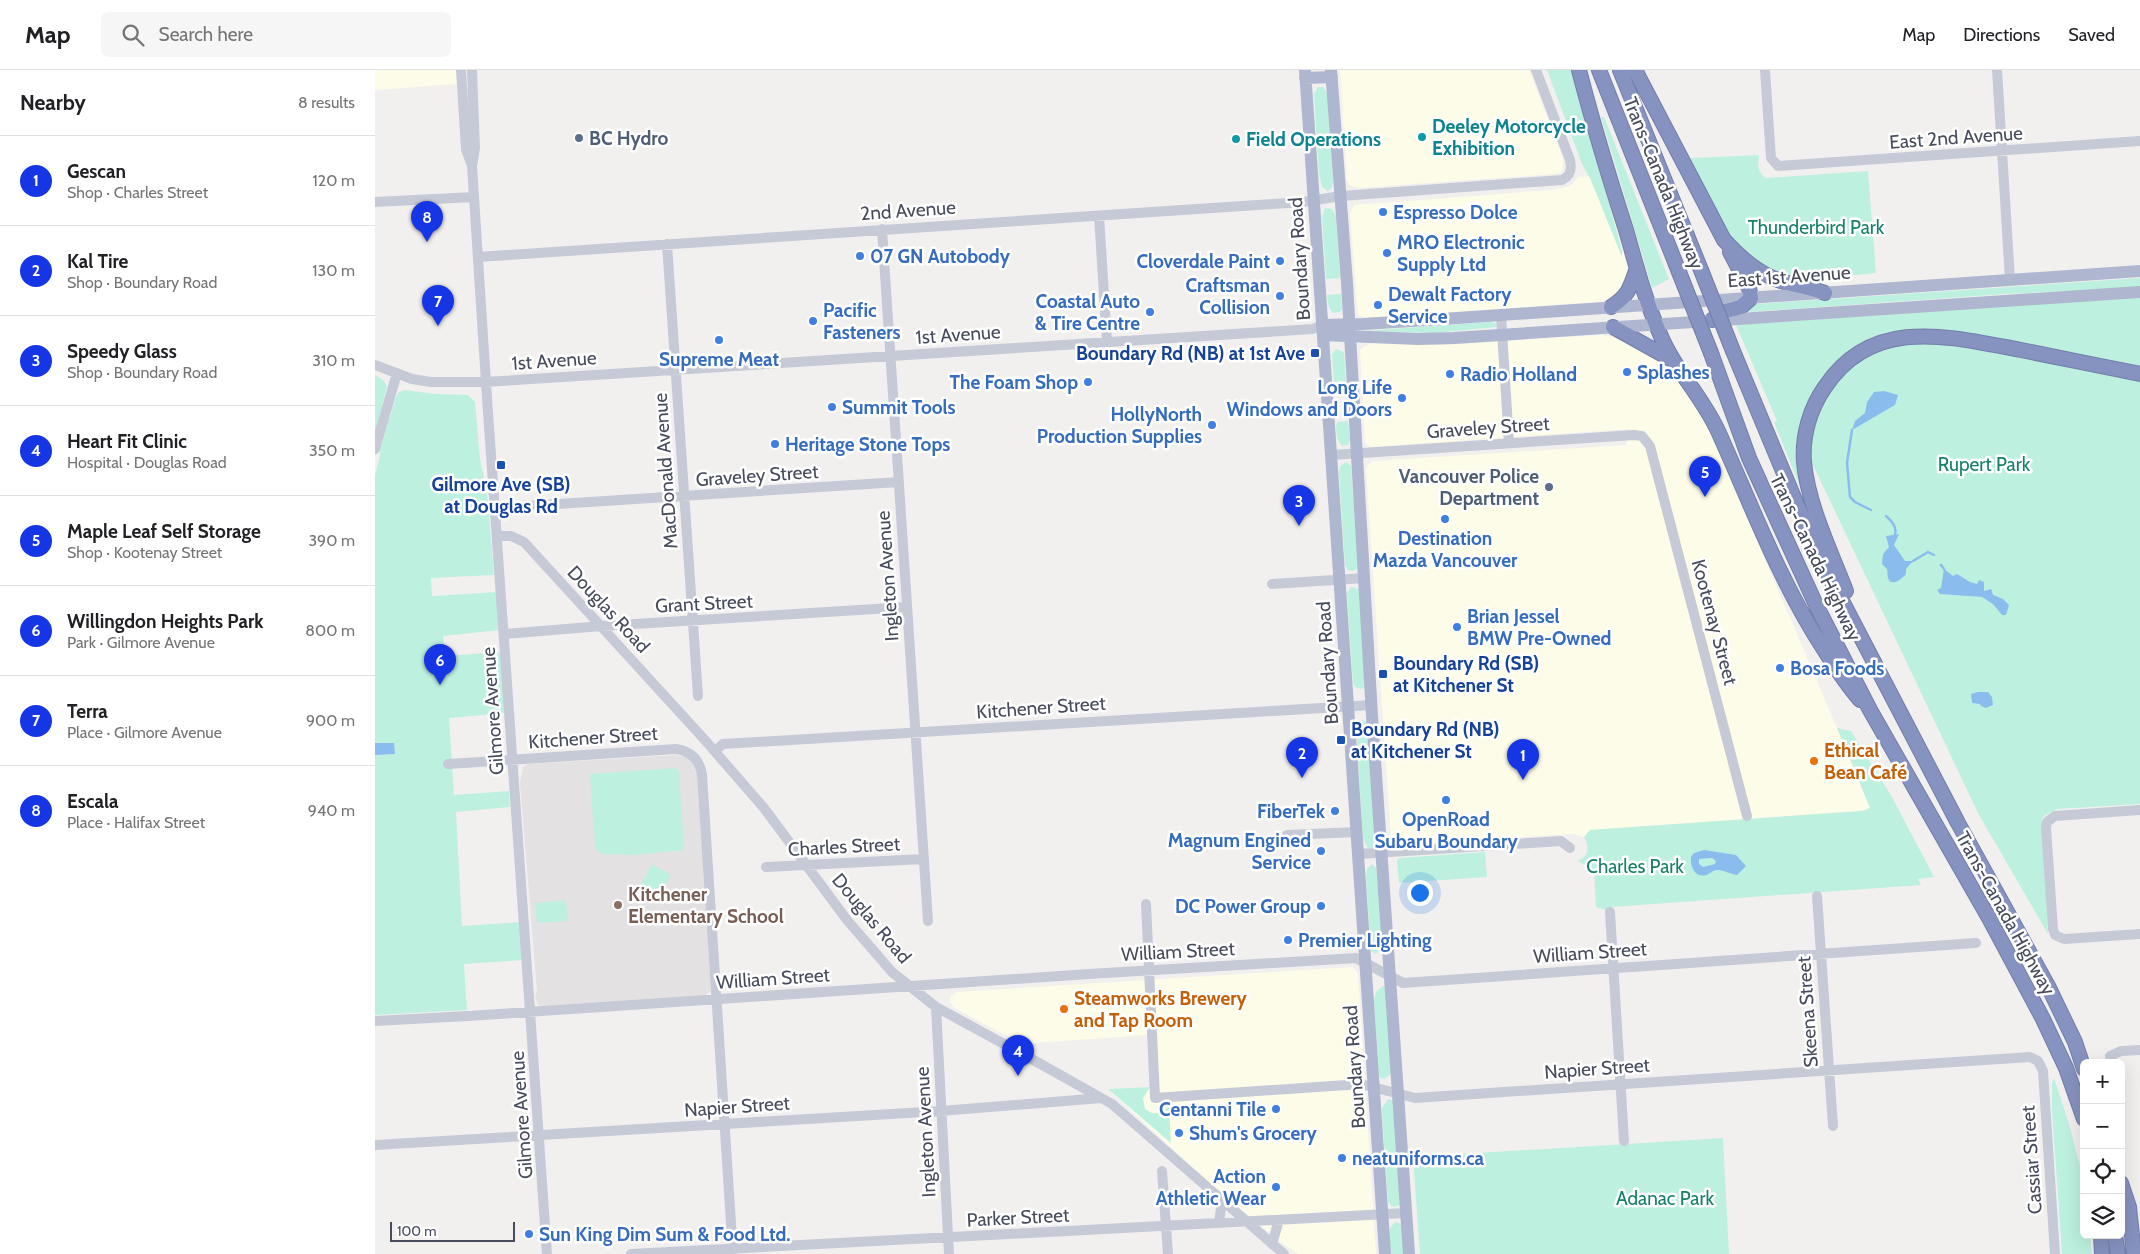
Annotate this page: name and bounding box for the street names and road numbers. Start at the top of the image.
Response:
street label: Trans-Canada Highway [1619,94,1709,273]
street label: East 2nd Avenue [1888,121,2024,154]
street label: 2nd Avenue [860,196,957,225]
street label: Boundary Road [1284,197,1315,321]
street label: East 1st Avenue [1727,261,1852,292]
street label: 1st Avenue [915,320,1001,349]
street label: 1st Avenue [511,346,597,375]
street label: MacDonald Avenue [649,392,682,550]
street label: Graveley Street [1426,412,1551,443]
street label: Graveley Street [695,460,820,491]
street label: Trans-Canada Highway [1765,470,1866,645]
street label: Ingleton Avenue [871,510,904,642]
street label: Kootenay Street [1687,557,1742,688]
street label: Douglas Road [563,561,655,658]
street label: Grant Street [655,589,754,618]
street label: Boundary Road [1312,601,1343,725]
street label: Gilmore Avenue [477,646,508,776]
street label: Kitchener Street [976,691,1107,723]
street label: Kitchener Street [528,721,659,753]
street label: Trans-Canada Highway [1951,827,2060,999]
street label: Charles Street [787,832,901,861]
street label: Douglas Road [827,869,916,968]
street label: William Street [1121,937,1236,966]
street label: William Street [1532,937,1648,968]
street label: Skeena Street [1792,955,1823,1068]
street label: William Street [715,963,831,994]
street label: Boundary Road [1339,1005,1370,1129]
street label: Gilmore Avenue [506,1050,537,1180]
street label: Napier Street [1543,1053,1651,1084]
street label: Ingleton Avenue [911,1066,940,1198]
street label: Napier Street [683,1091,791,1122]
street label: Cassiar Street [2016,1104,2047,1215]
street label: Parker Street [966,1203,1070,1232]

